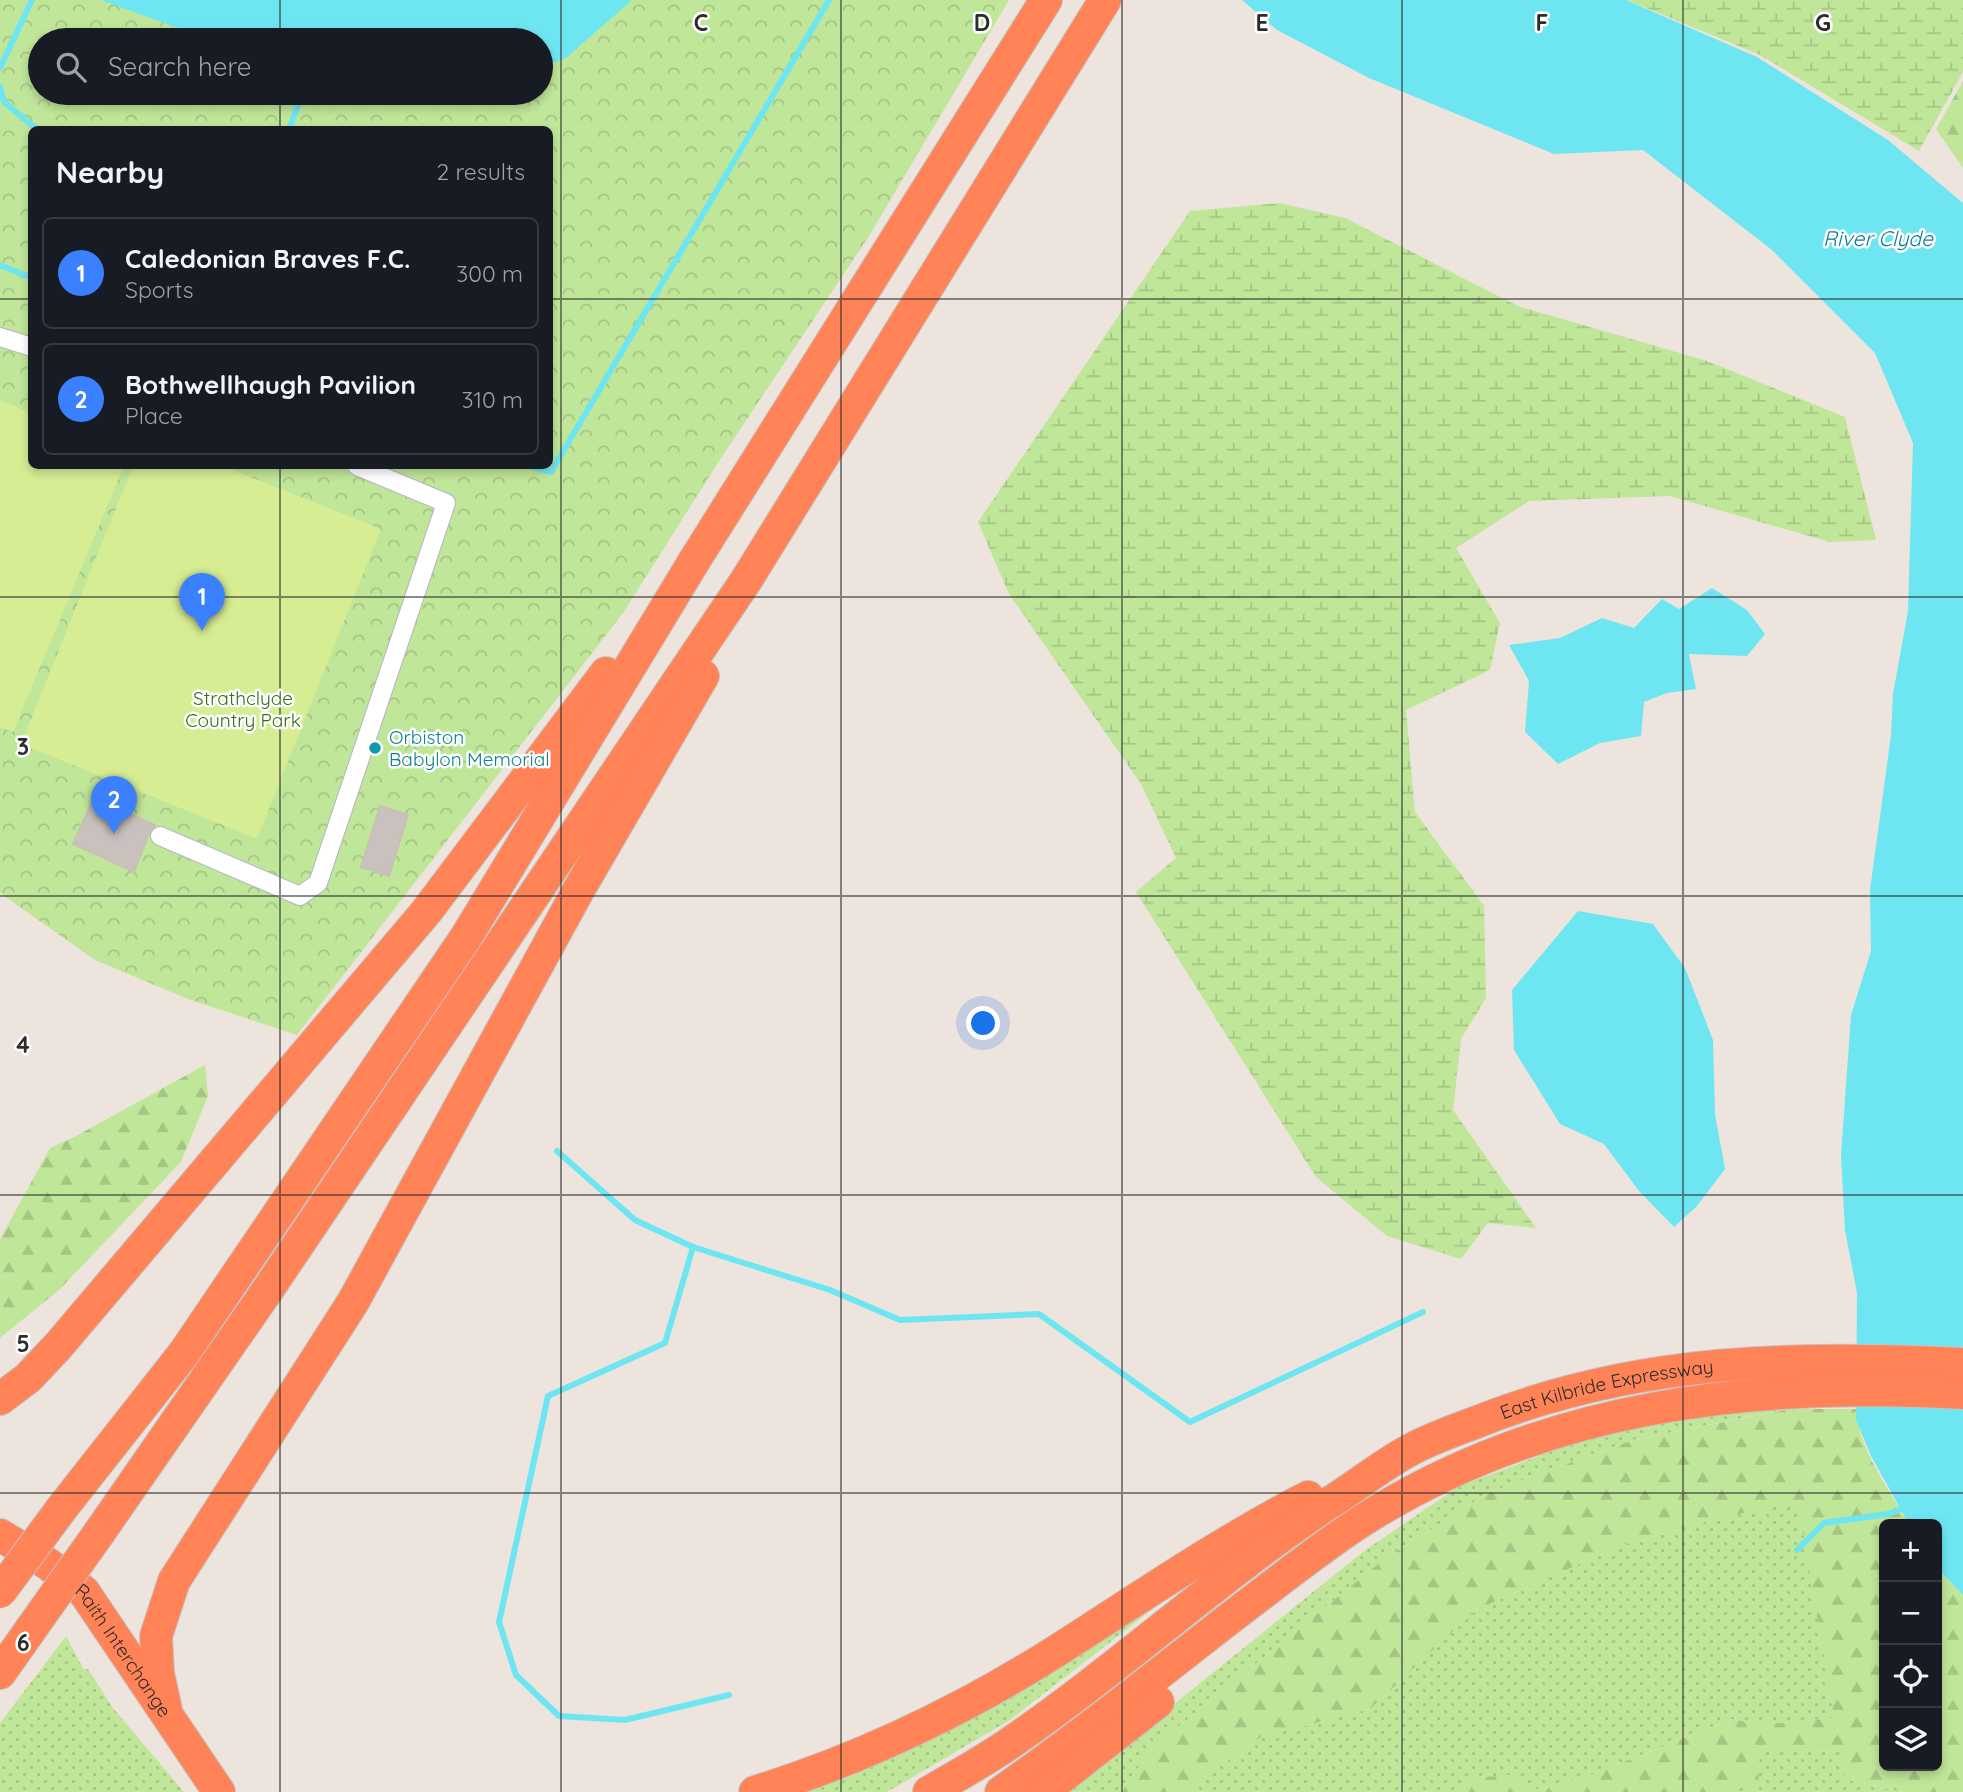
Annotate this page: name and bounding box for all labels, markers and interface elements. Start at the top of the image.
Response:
text: C [694,8,708,37]
text: D [974,8,990,37]
text: E [1255,8,1269,37]
text: F [1536,8,1548,37]
text: G [1815,8,1831,37]
search box [28,28,553,105]
icon: search [52,48,90,86]
text: Search here [108,50,252,83]
text: Nearby [56,153,164,191]
text: 2 results [436,157,525,186]
water label: River Clyde [1823,225,1934,251]
text: Caledonian Braves F.C. [125,242,411,275]
text: 1 [77,259,85,288]
text: 300 m [456,259,523,288]
text: Sports [125,275,194,304]
text: Bothwellhaugh Pavilion [125,368,416,401]
text: 2 [74,385,88,414]
text: 310 m [461,385,523,414]
text: Place [125,401,183,430]
pin: 1 [179,573,225,631]
park label: Strathclyde Country Park [185,686,301,732]
place label: Orbiston Babylon Memorial [389,725,550,771]
text: 3 [17,732,29,761]
marker: Orbiston Babylon Memorial [367,740,383,756]
pin: 2 [91,776,137,834]
your location [966,1006,1000,1040]
text: 4 [16,1030,30,1059]
text: 5 [16,1329,30,1358]
street label: East Kilbride Expressway [1497,1354,1715,1424]
map controls [1879,1519,1942,1771]
button: + [1879,1519,1942,1582]
street label: Raith Interchange [71,1578,177,1722]
button: − [1879,1582,1942,1645]
text: 6 [17,1628,29,1657]
button: locate [1879,1645,1942,1708]
button: layers [1879,1708,1942,1771]

